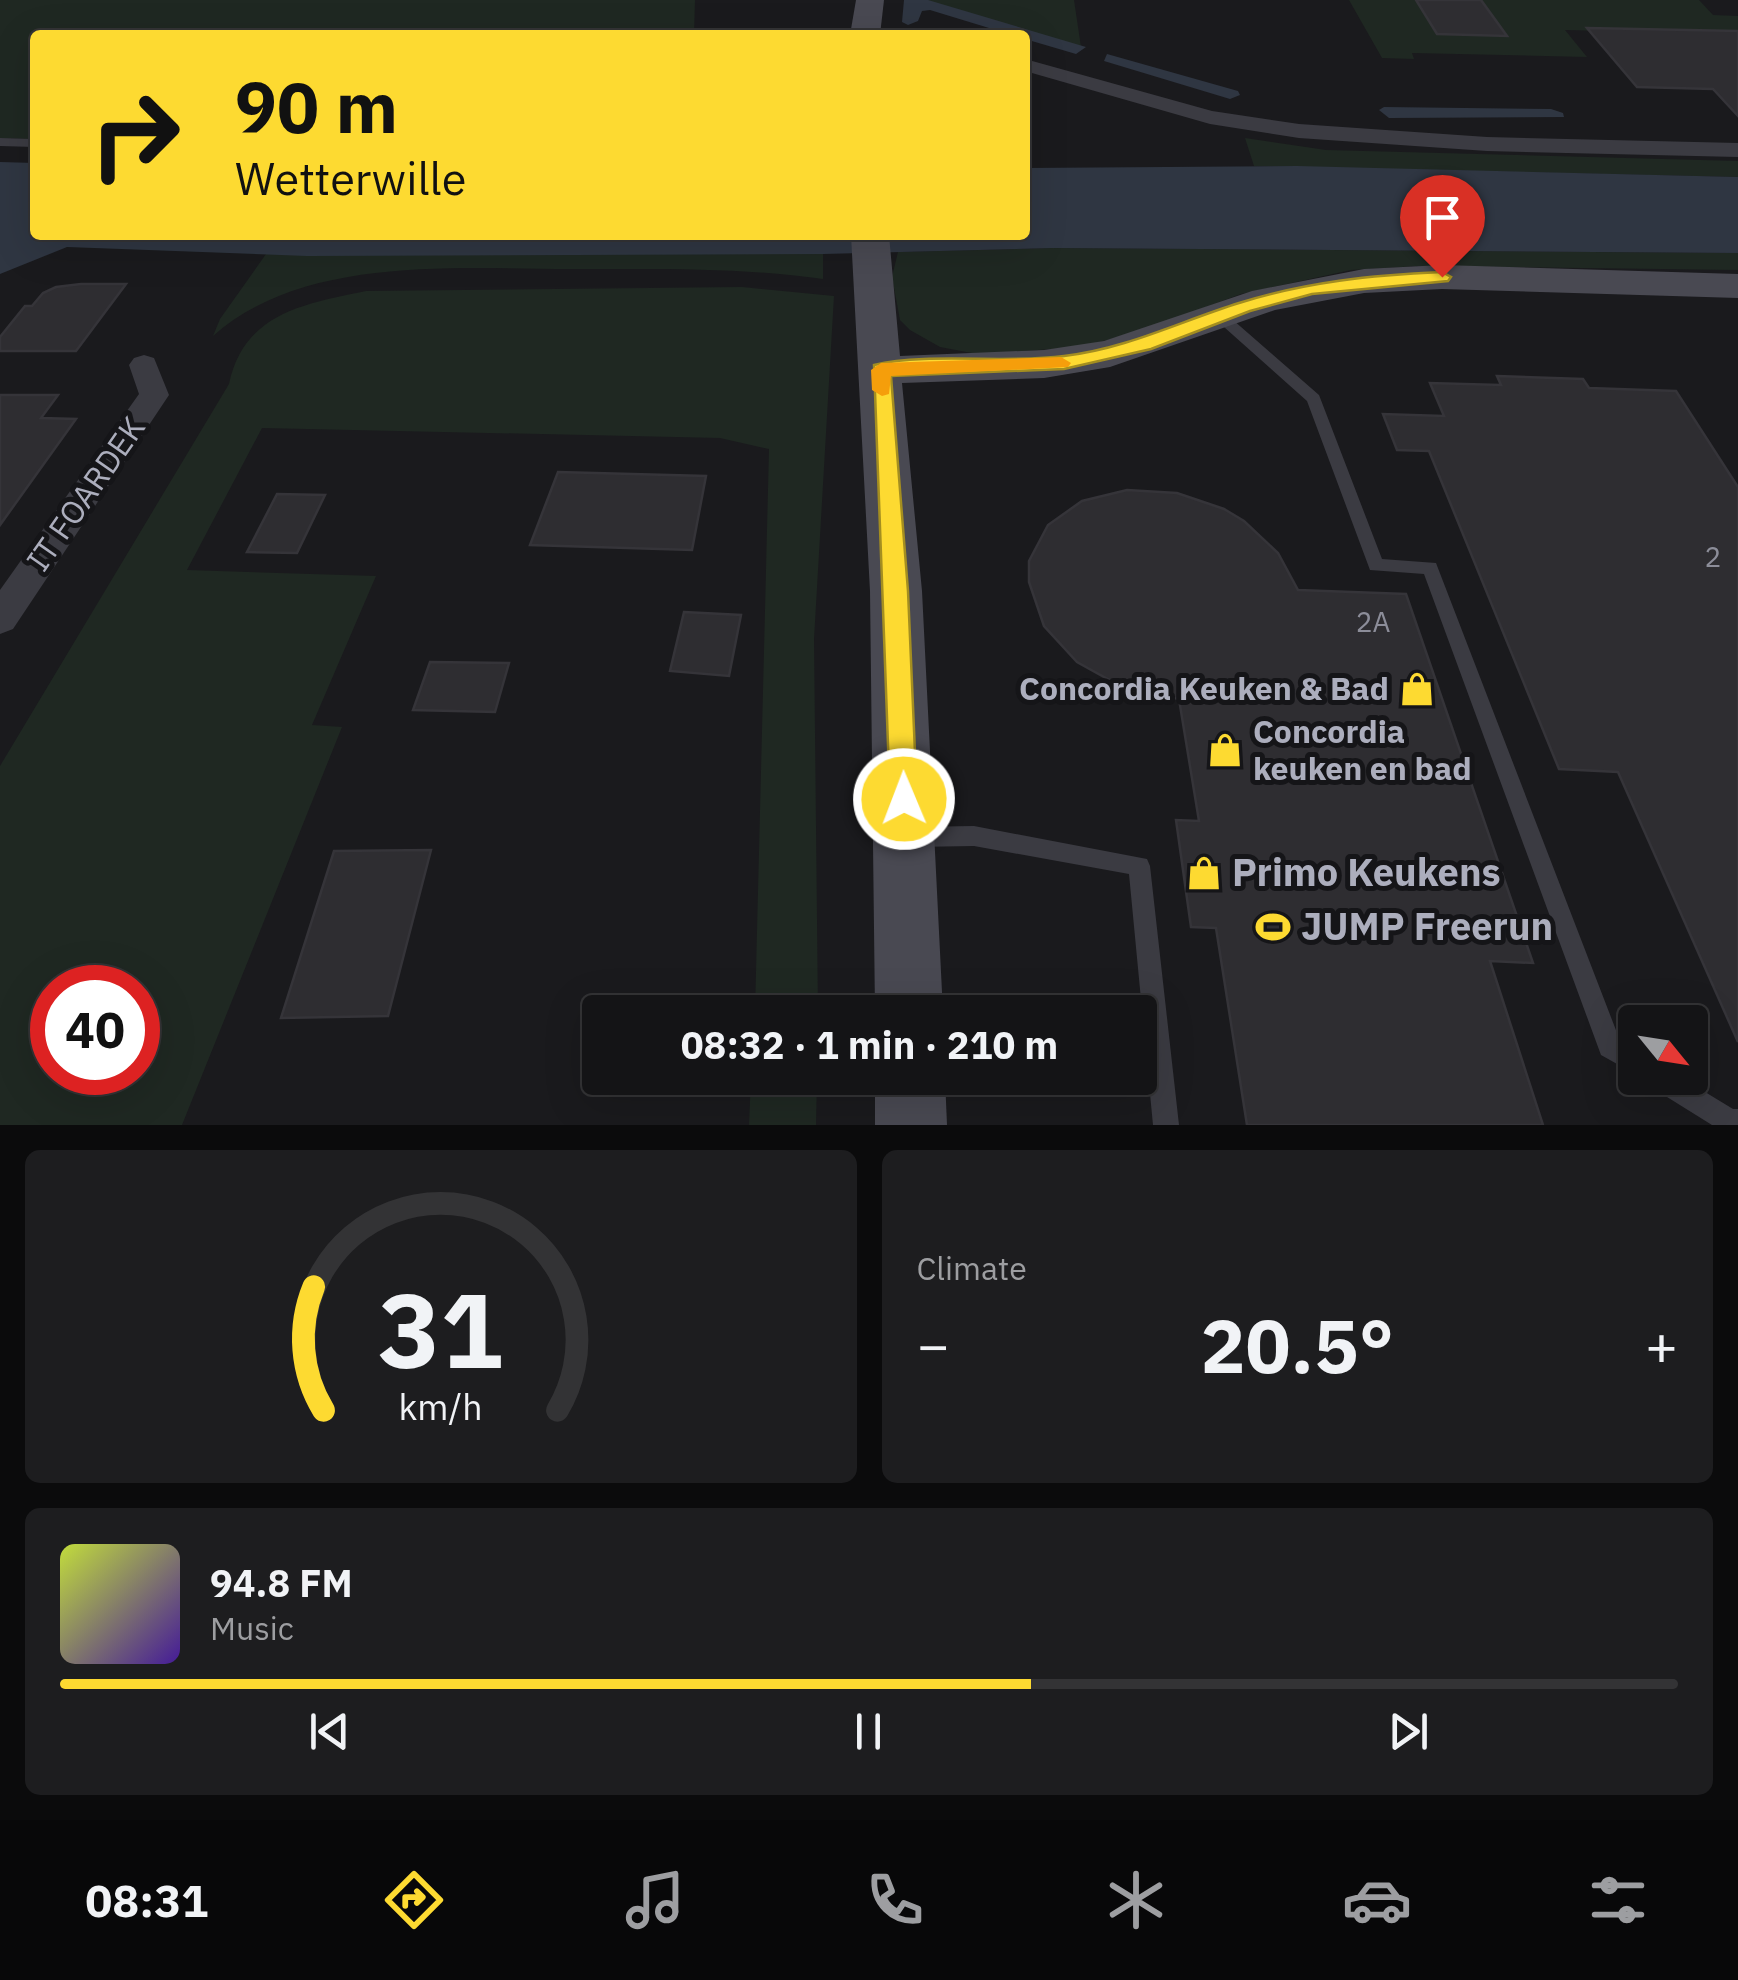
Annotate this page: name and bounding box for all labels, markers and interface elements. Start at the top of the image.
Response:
text: 90 m [235,61,398,152]
icon: right [70,70,200,200]
text: Wetterwille [235,149,466,207]
pin [1400,175,1485,278]
icon: arrive [1415,190,1470,245]
street label: IT FOARDEK [17,408,154,579]
house number: 2 [1705,538,1721,575]
house number: 2A [1356,603,1390,640]
place label: Concordia Keuken & Bad [1019,667,1389,709]
shop icon: Concordia Keuken & Bad [1398,670,1436,708]
place label: Concordia keuken en bad [1253,710,1472,789]
shop icon: Concordia keuken en bad [1206,731,1244,769]
position arrow [852,747,956,851]
place label: Primo Keukens [1232,847,1501,896]
shop icon: Primo Keukens [1185,854,1223,892]
place label: JUMP Freerun [1301,901,1553,950]
sports icon: JUMP Freerun [1254,908,1292,946]
speed limit sign: 40 [30,965,160,1095]
north arrow [1618,1005,1708,1095]
map controls [1618,1005,1708,1095]
text: 08:32 · 1 min · 210 m [681,1020,1058,1069]
text: Climate [917,1247,1027,1289]
text: 31 [378,1261,503,1397]
text: 20.5° [1200,1296,1394,1394]
text: − [917,1309,950,1380]
text: + [1645,1309,1678,1380]
text: km/h [399,1383,483,1430]
text: 94.8 FM [210,1558,353,1607]
text: Music [210,1607,294,1649]
icon: previous [302,1704,357,1759]
icon: pause [841,1704,896,1759]
icon: next [1381,1704,1436,1759]
icon: directions [379,1865,449,1935]
icon: music [620,1865,690,1935]
icon: phone [860,1865,930,1935]
icon: climate [1101,1865,1171,1935]
icon: car [1342,1865,1412,1935]
icon: filters [1583,1865,1653,1935]
text: 08:31 [85,1871,208,1929]

